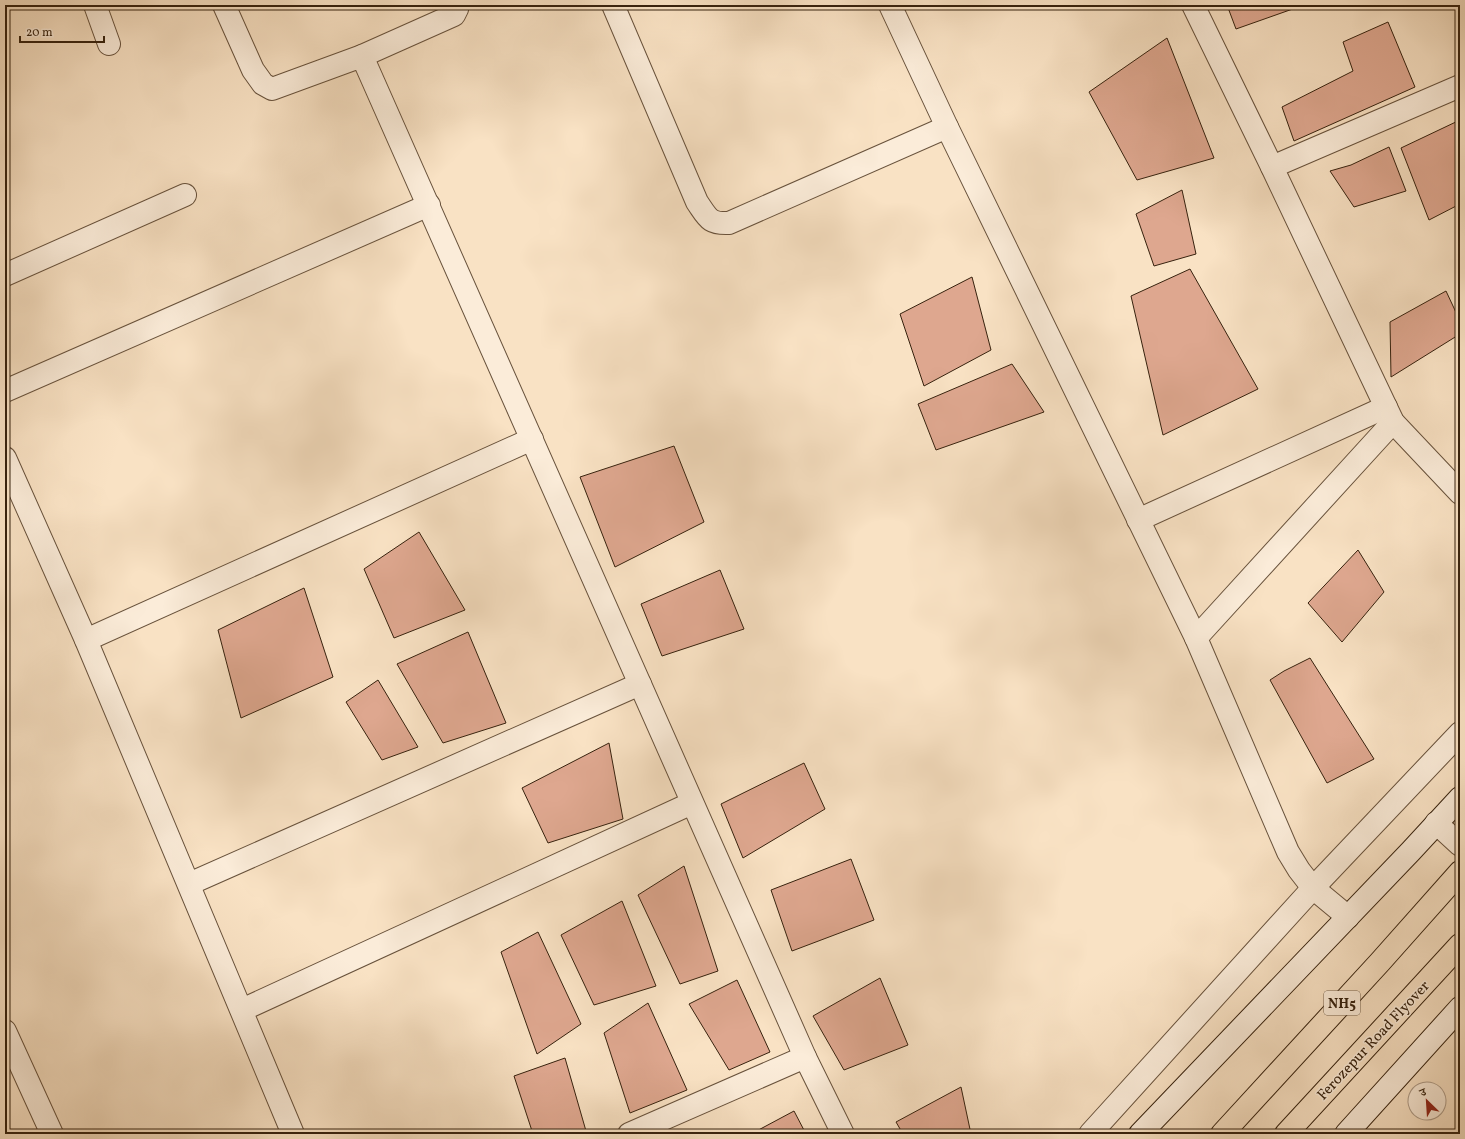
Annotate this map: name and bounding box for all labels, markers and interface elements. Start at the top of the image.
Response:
scale bar [20,18,104,44]
text: 20 m [26,25,53,41]
street label: Ferozepur Road Flyover [1313,977,1435,1106]
road number: NH5 [1324,991,1360,1015]
north arrow [1407,1081,1447,1121]
text: उ [1417,1085,1430,1102]

